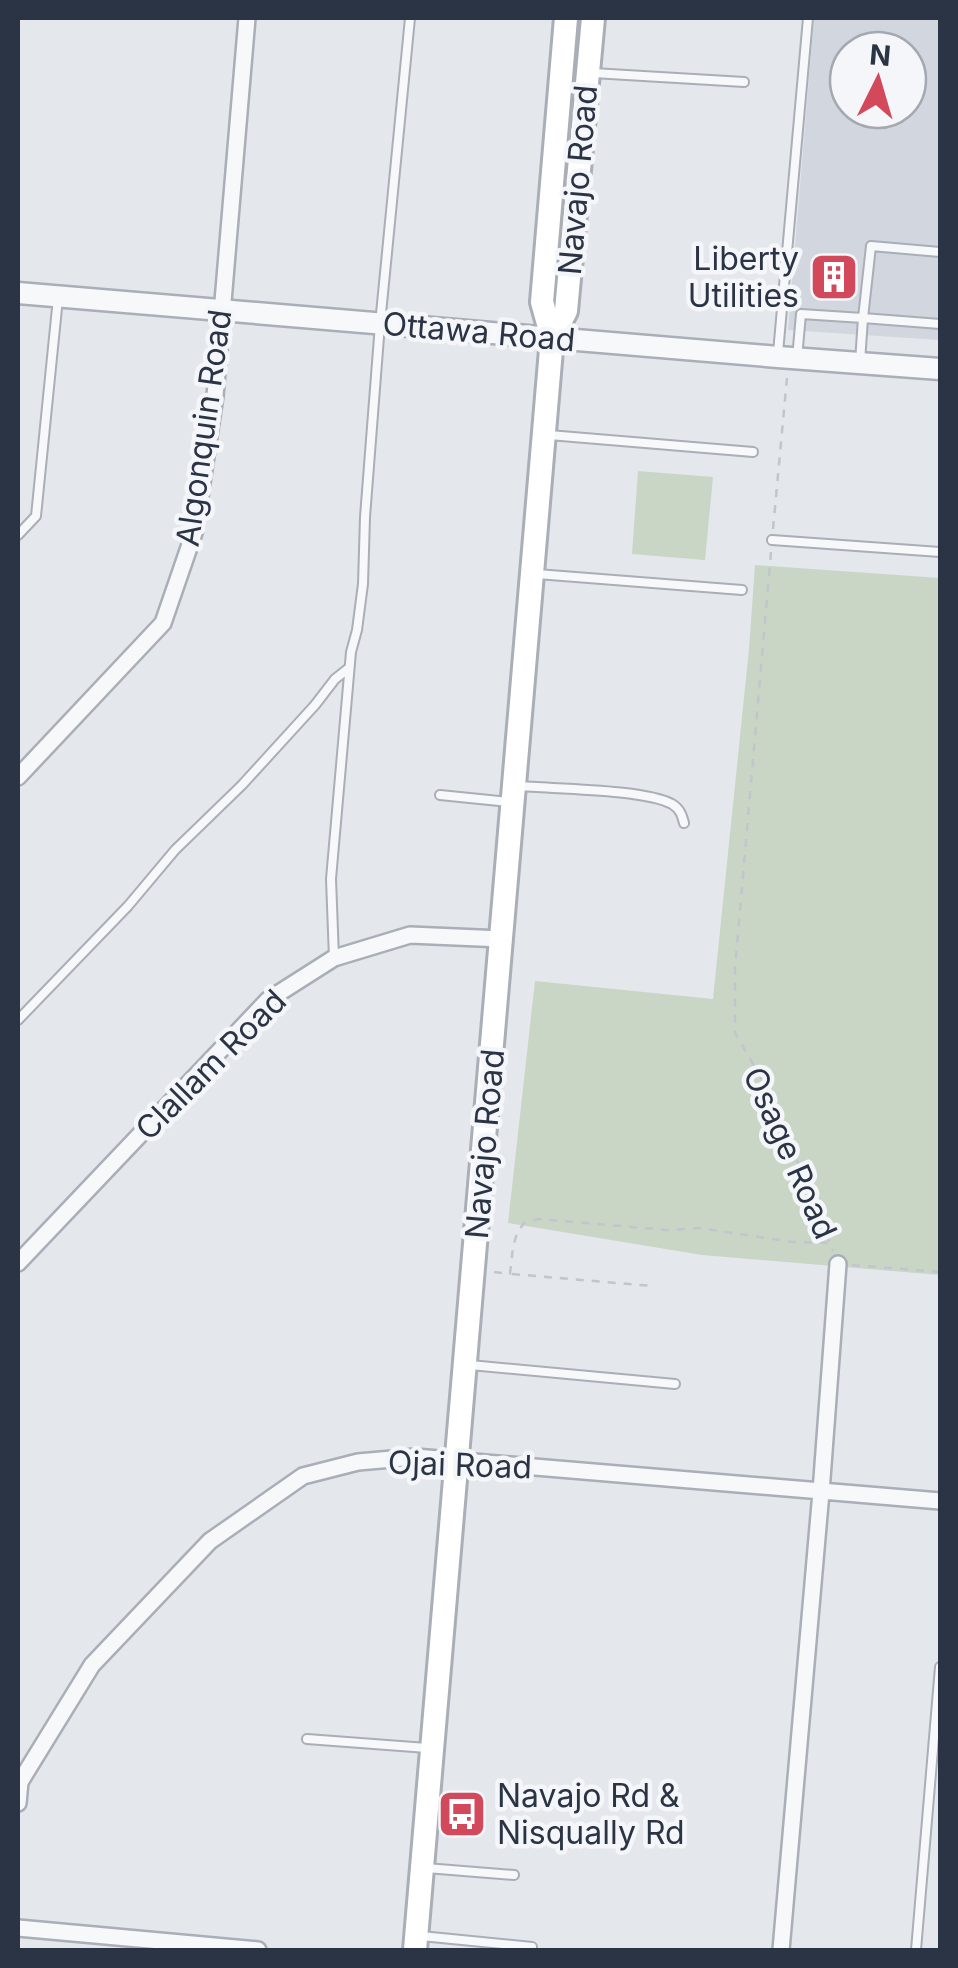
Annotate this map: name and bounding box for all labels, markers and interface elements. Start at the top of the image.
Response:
north arrow [828,30,928,130]
text: N [868,37,892,73]
street label: Navajo Road [550,83,605,277]
place label: Liberty Utilities [688,239,799,315]
building icon: Liberty Utilities [808,251,860,303]
street label: Ottawa Road [381,304,577,359]
street label: Algonquin Road [168,307,239,549]
street label: Clallam Road [127,981,294,1148]
street label: Navajo Road [457,1047,512,1241]
street label: Osage Road [735,1061,846,1245]
street label: Ojai Road [387,1442,533,1487]
place label: Navajo Rd & Nisqually Rd [497,1776,685,1852]
bus stop icon: Navajo Rd & Nisqually Rd [436,1788,488,1840]

